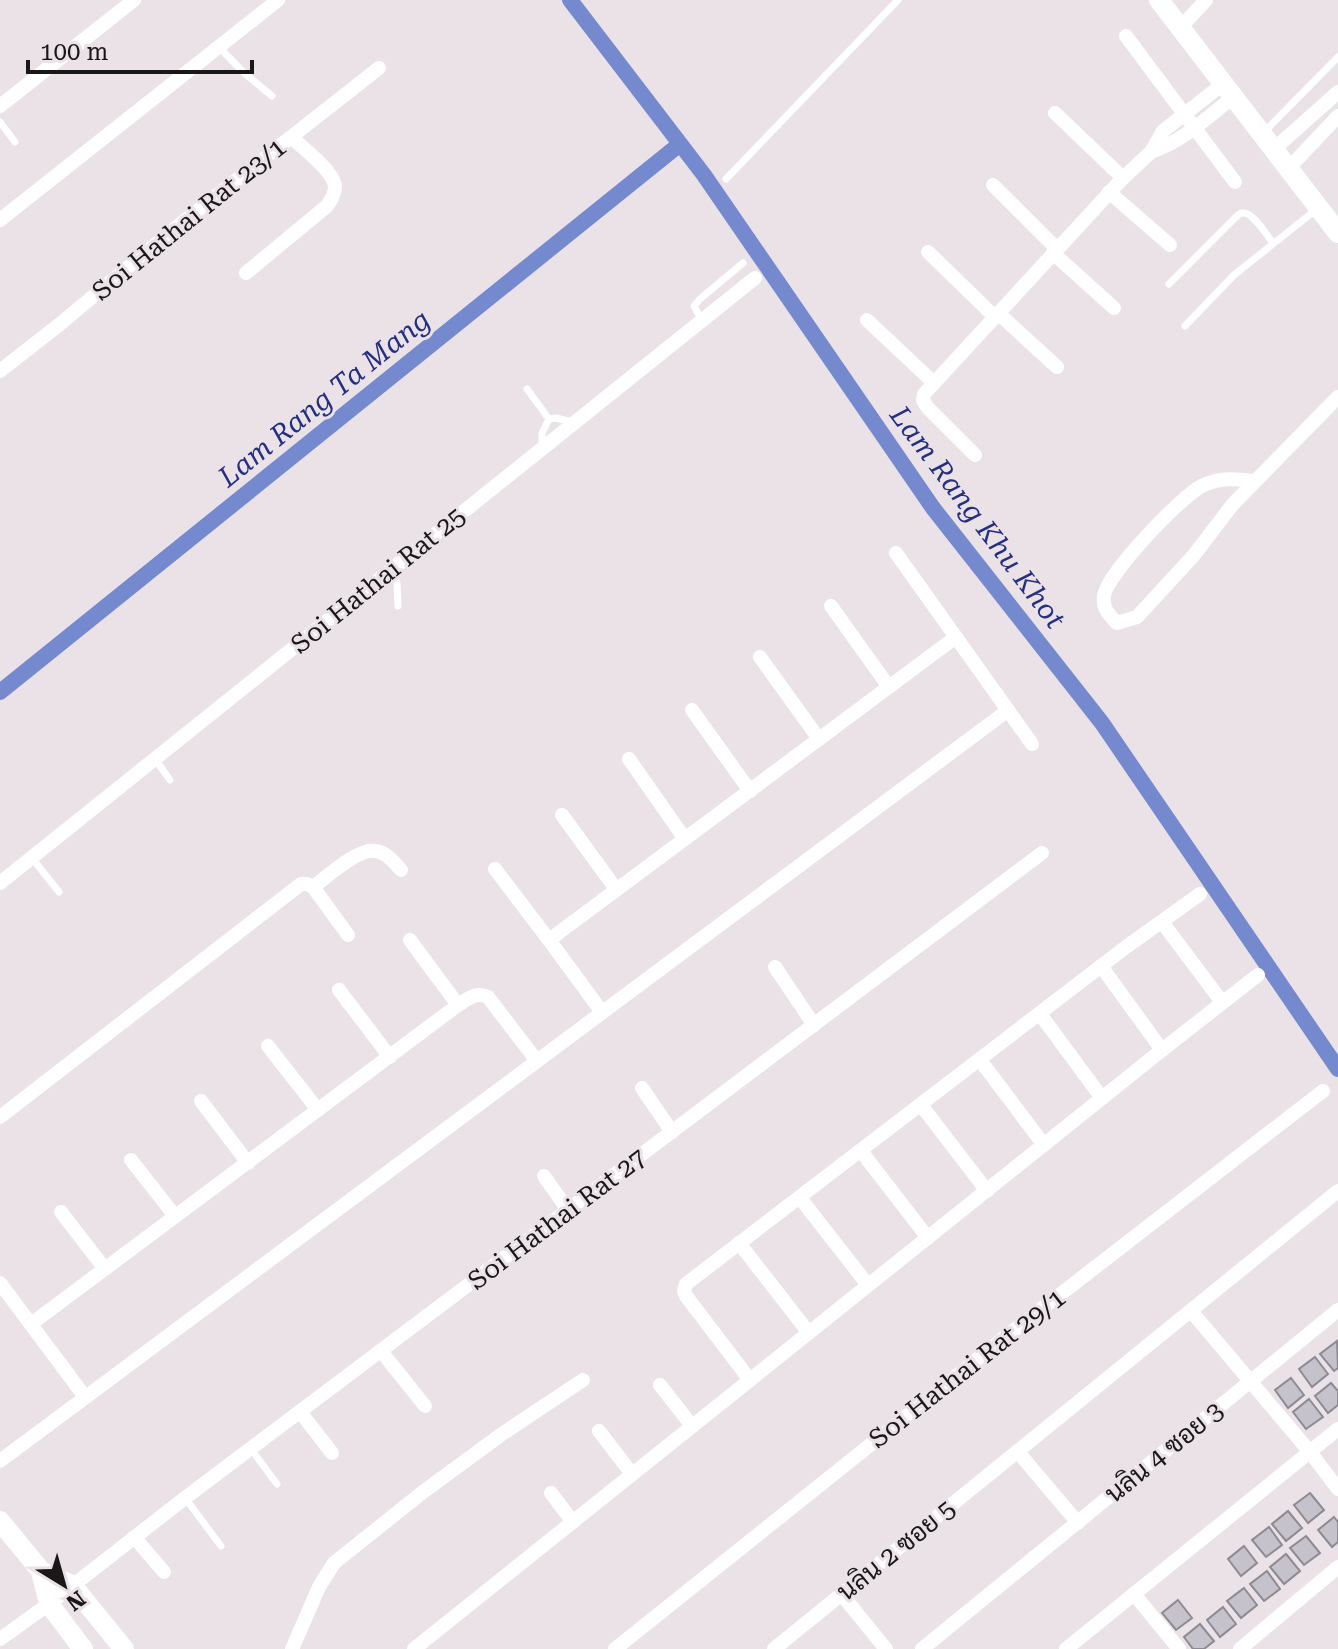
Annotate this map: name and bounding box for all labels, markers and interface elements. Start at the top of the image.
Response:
scale bar [28,24,252,74]
text: 100 m [40,38,108,66]
street label: Soi Hathai Rat 23/1 [86,132,292,306]
water label: Lam Rang Ta Mang [211,303,437,494]
water label: Lam Rang Khu Khot [883,399,1072,635]
street label: Soi Hathai Rat 25 [285,501,471,659]
street label: Soi Hathai Rat 27 [462,1142,652,1296]
street label: Soi Hathai Rat 29/1 [863,1282,1071,1454]
street label: นลิน 4 ซอย 3 [1099,1395,1229,1509]
street label: นลิน 2 ซอย 5 [831,1493,961,1607]
north arrow [24,1545,104,1625]
text: N [61,1585,90,1616]

